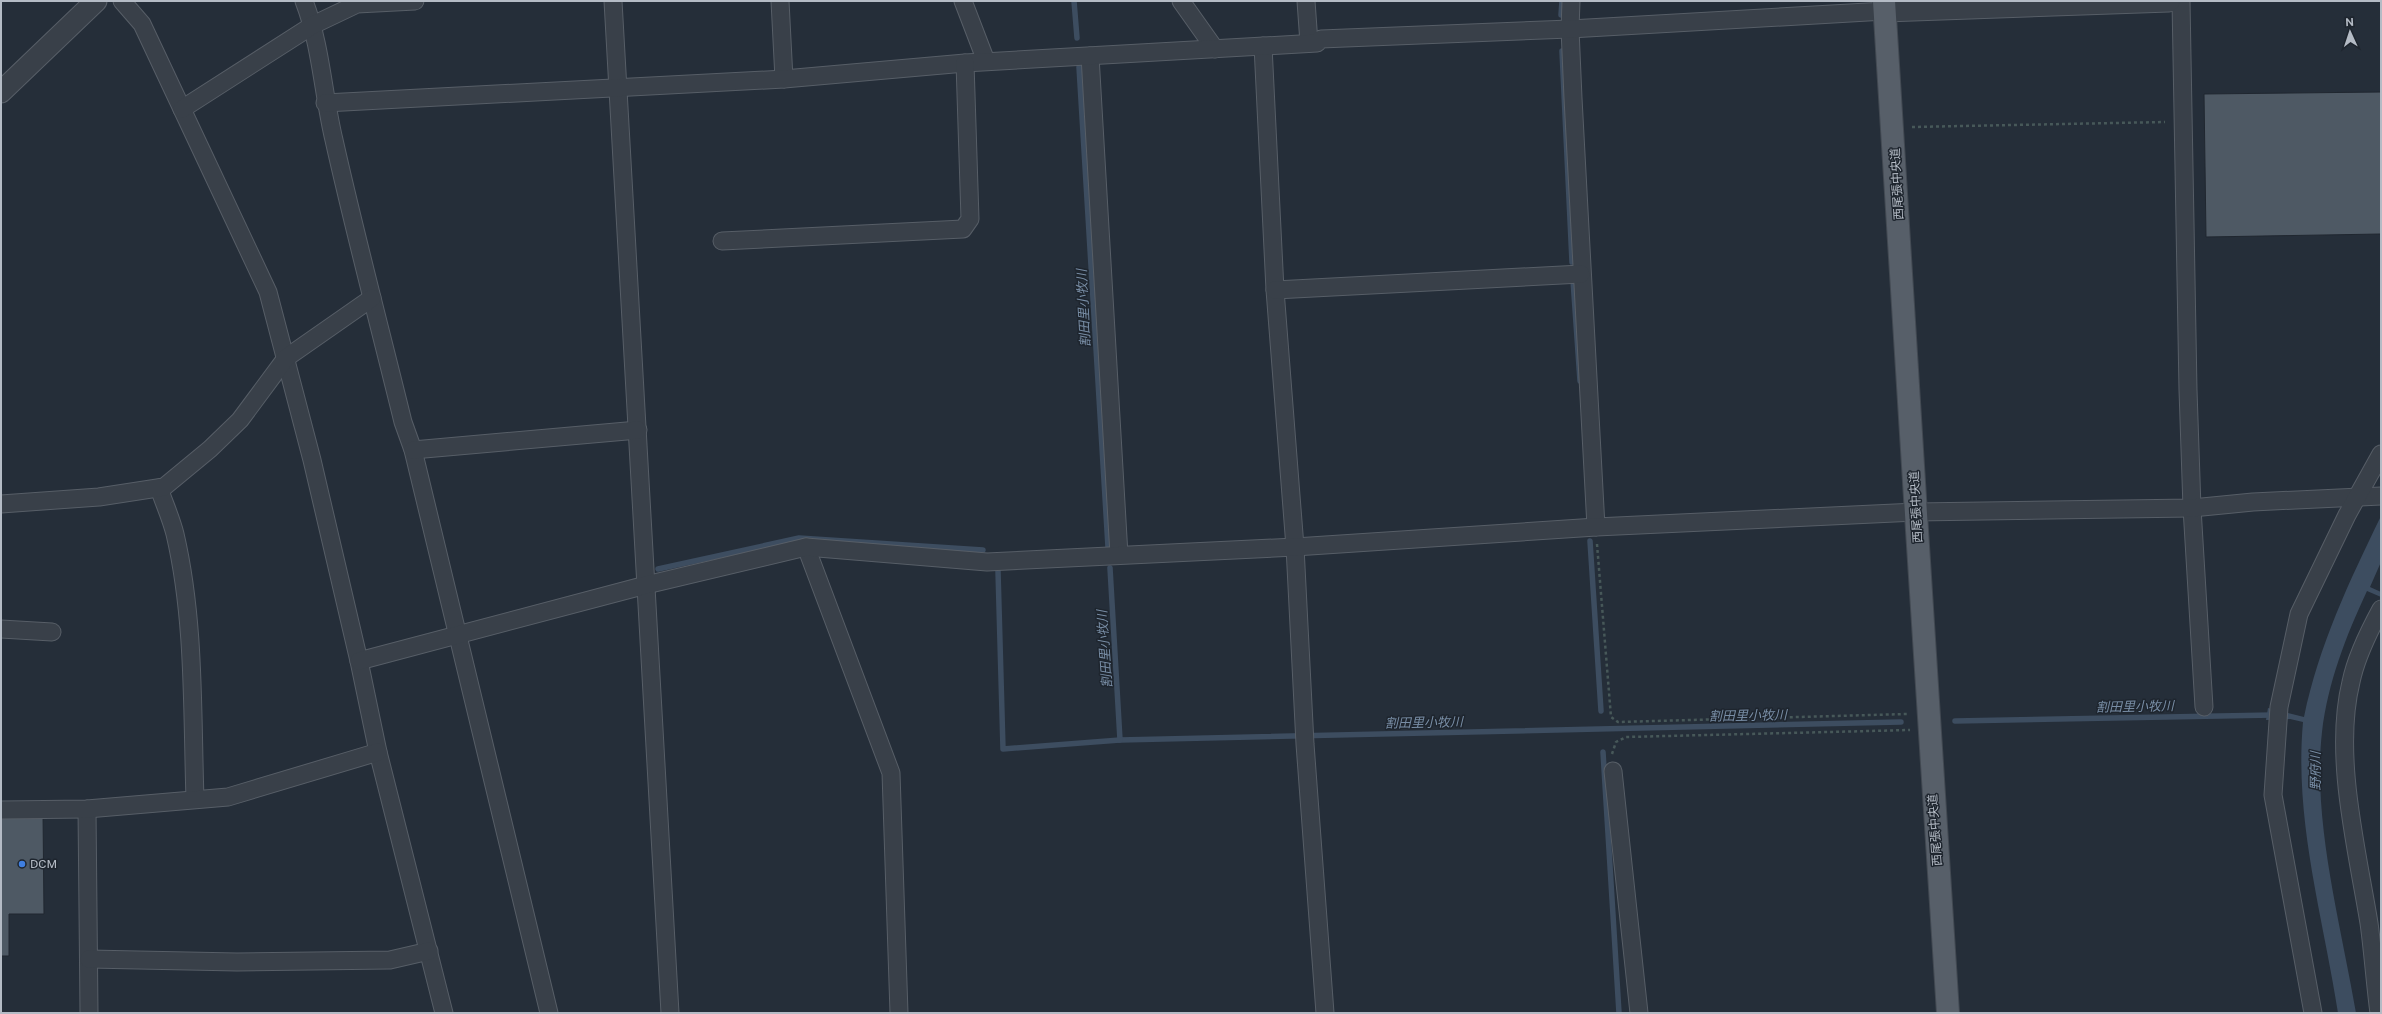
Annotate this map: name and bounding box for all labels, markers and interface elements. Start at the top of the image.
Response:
north arrow [2330,12,2370,52]
text: N [2345,16,2354,28]
street label: 西尾張中央道 [1888,148,1906,220]
water label: 割田里小牧川 [1074,267,1093,347]
street label: 西尾張中央道 [1907,471,1925,543]
water label: 割田里小牧川 [1094,608,1115,688]
water label: 割田里小牧川 [2096,698,2176,715]
water label: 割田里小牧川 [1709,707,1789,724]
water label: 割田里小牧川 [1385,714,1465,731]
water label: 野府川 [2308,750,2323,791]
street label: 西尾張中央道 [1926,794,1944,866]
place label: DCM [30,857,57,871]
marker: DCM [17,859,27,869]

